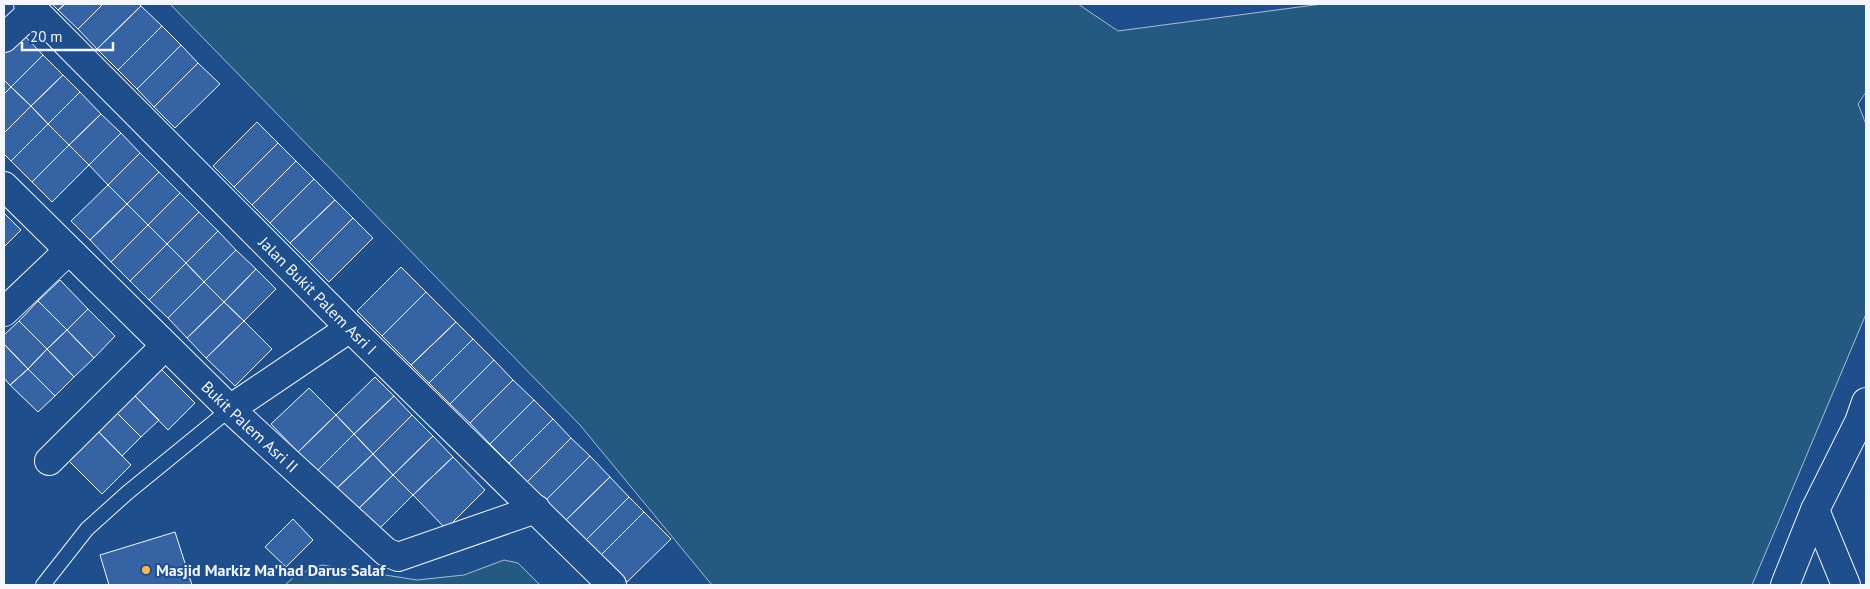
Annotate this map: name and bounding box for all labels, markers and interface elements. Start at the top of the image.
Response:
scale bar [22,20,114,52]
text: 20 m [30,27,63,46]
street label: Jalan Bukit Palem Asri I [254,231,381,359]
street label: Bukit Palem Asri II [197,377,302,477]
place label: Masjid Markiz Ma'had Darus Salaf [156,560,386,580]
marker: Masjid Markiz Ma'had Darus Salaf [140,564,152,576]

